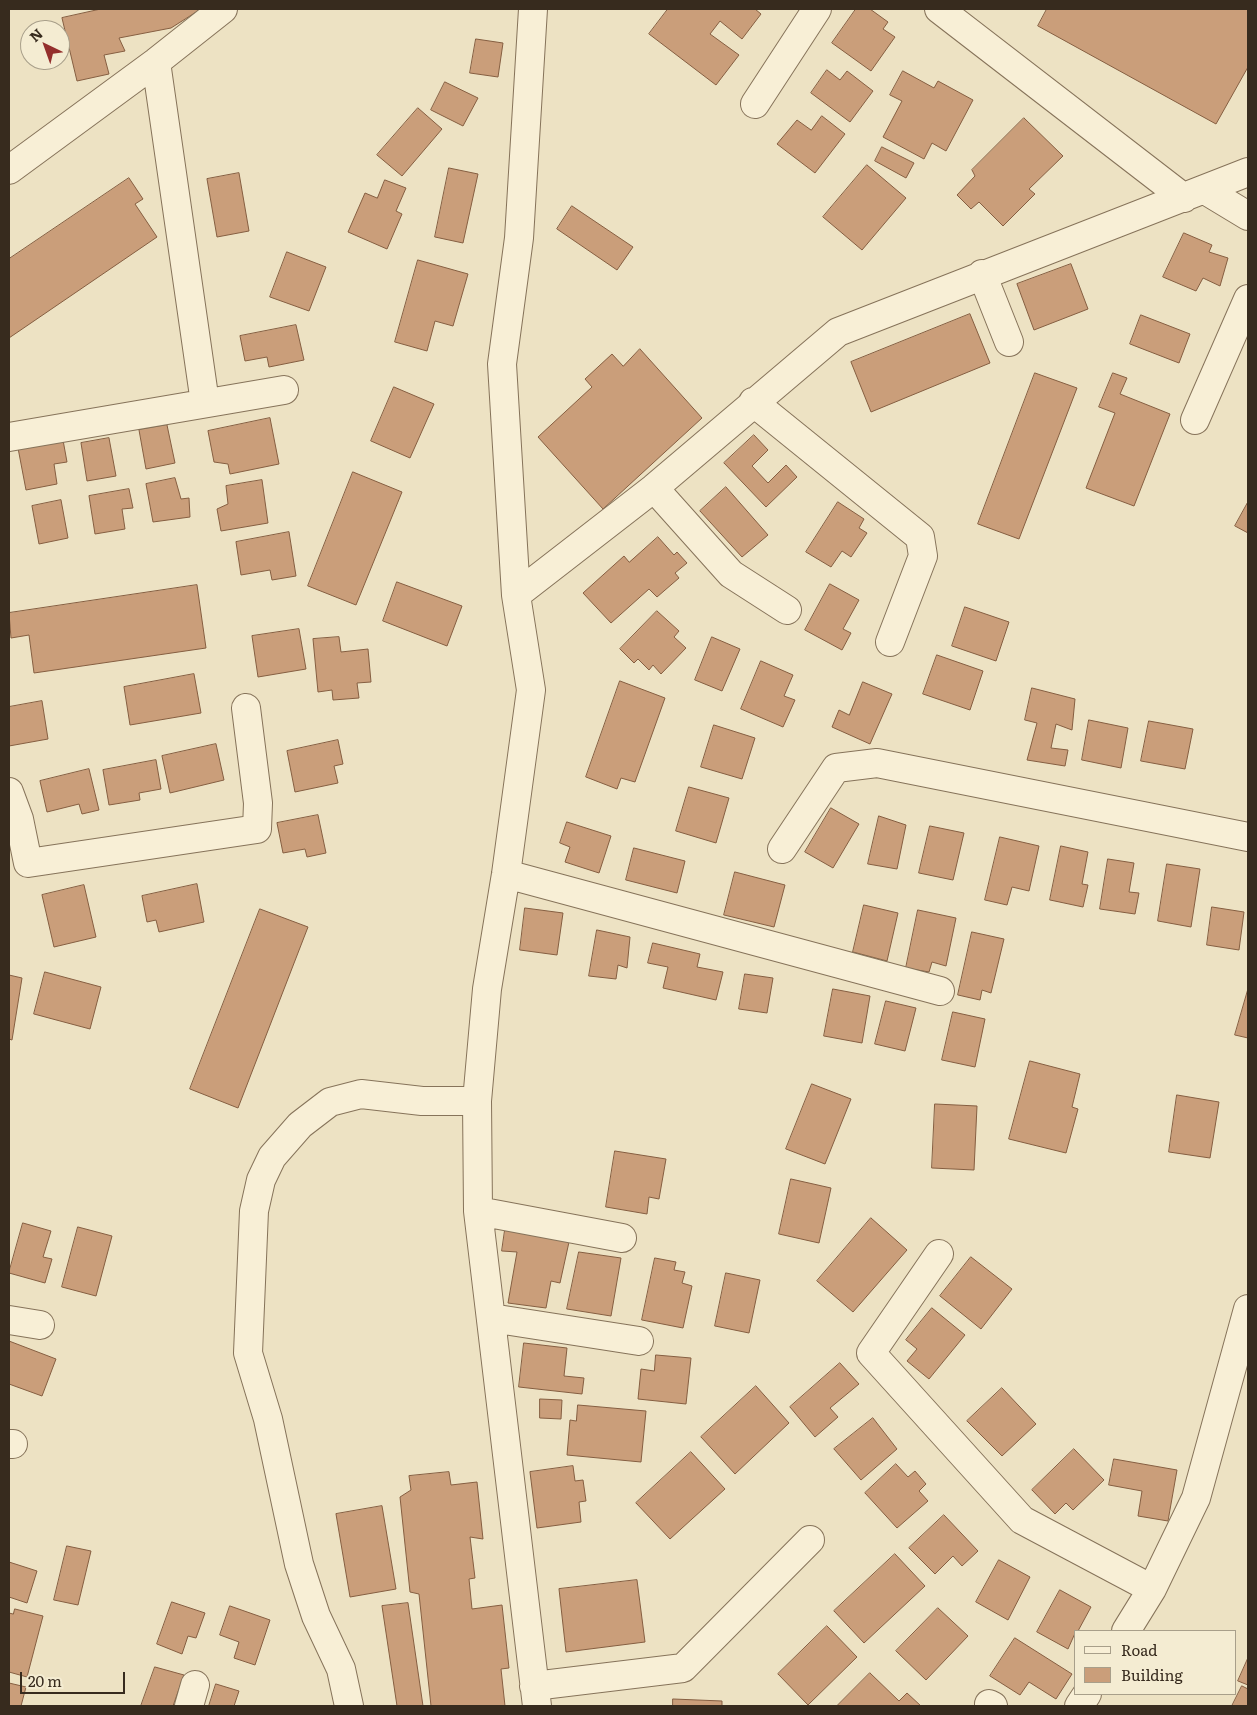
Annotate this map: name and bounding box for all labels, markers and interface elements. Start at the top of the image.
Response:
north arrow [20,20,70,70]
text: N [25,23,47,46]
legend [1074,1630,1237,1695]
text: Road [1121,1638,1157,1661]
scale bar [22,1662,128,1694]
text: Building [1121,1663,1183,1686]
text: 20 m [28,1669,62,1692]

